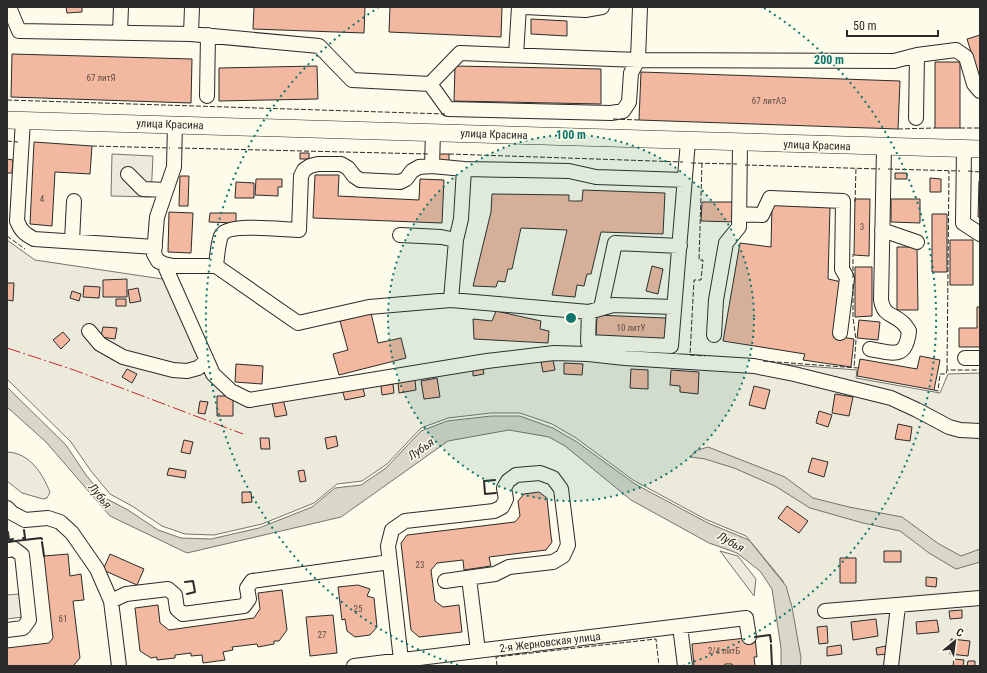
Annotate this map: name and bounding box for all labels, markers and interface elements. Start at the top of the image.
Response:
scale bar [847,12,938,38]
text: 50 m [853,19,877,33]
text: 200 m [814,53,844,67]
house number: 67 литЯ [86,73,116,83]
house number: 67 литАЭ [752,96,786,106]
street label: улица Красина [136,117,204,132]
street label: улица Красина [460,127,528,142]
text: 100 m [556,128,586,142]
street label: улица Красина [783,138,851,153]
house number: 4 [40,194,45,204]
house number: 3 [860,222,864,232]
centre of rings [564,311,578,325]
house number: 10 литУ [617,323,646,333]
water label: Лубья [404,435,437,464]
water label: Лубья [85,480,115,512]
water label: Лубья [714,528,747,555]
house number: 23 [416,560,424,570]
house number: 25 [354,604,363,614]
house number: 61 [59,614,67,624]
north arrow [935,621,975,661]
text: С [954,625,966,640]
house number: 27 [318,630,327,640]
street label: 2-я Жерновская улица [499,630,601,655]
house number: 2/4 литБ [708,646,740,656]

